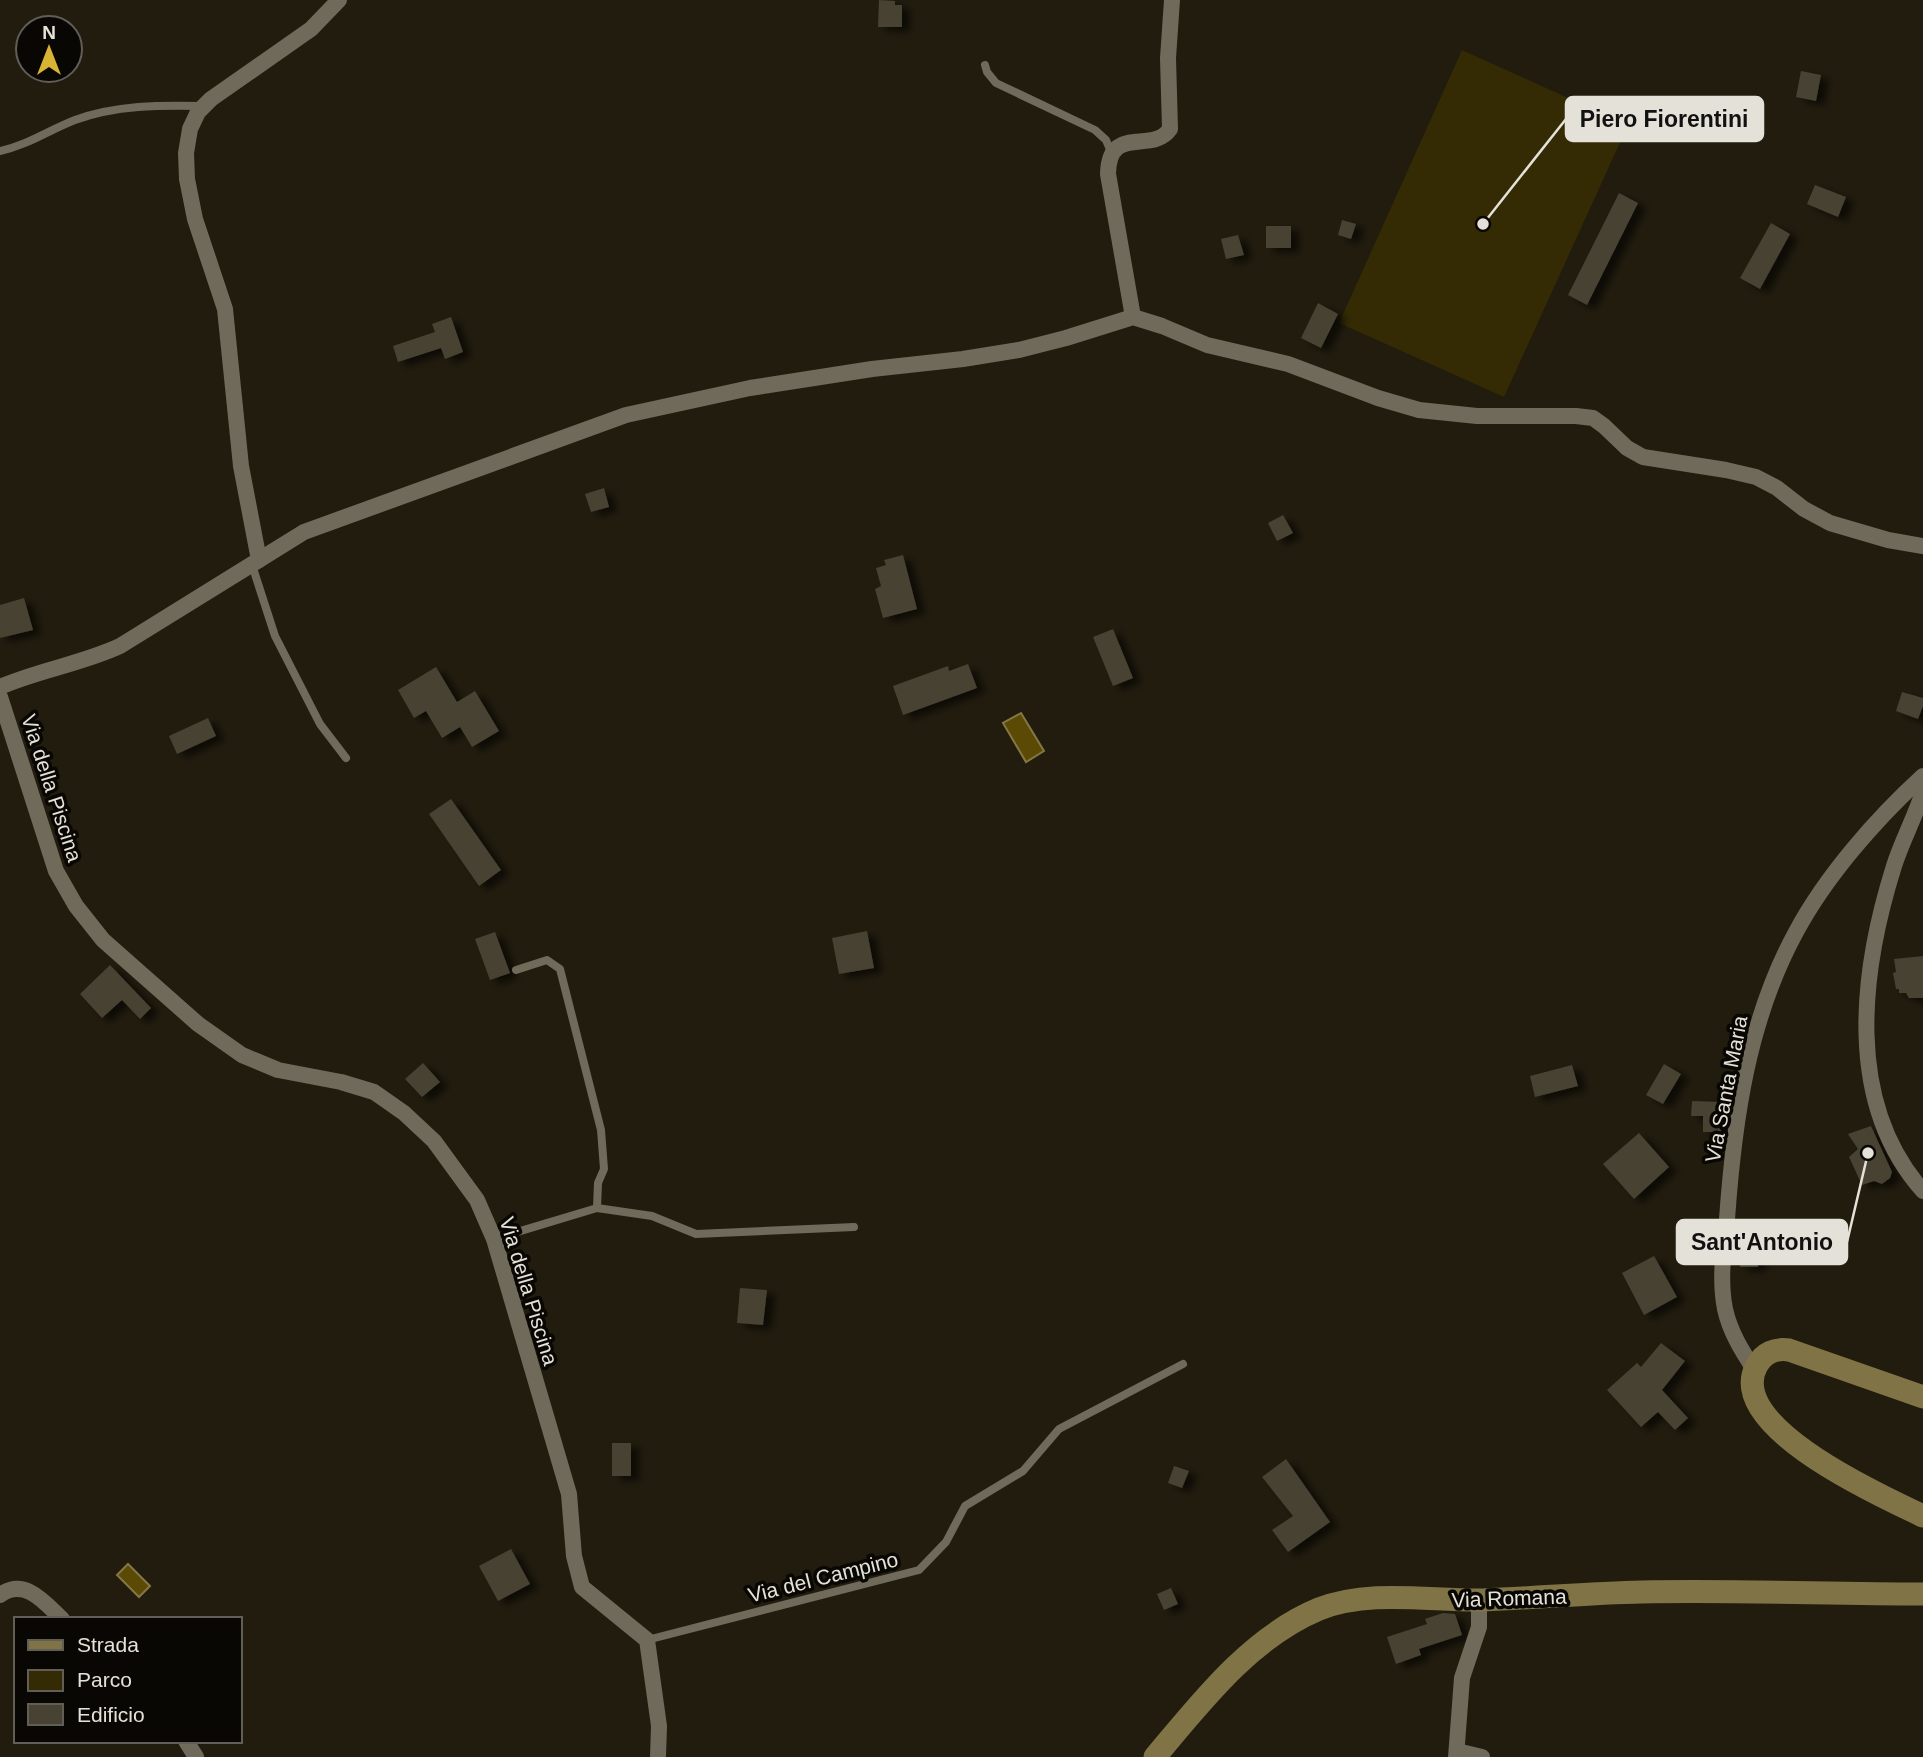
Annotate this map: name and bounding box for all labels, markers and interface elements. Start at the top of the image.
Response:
north arrow [14,14,84,84]
text: N [42,22,56,43]
callout: Piero Fiorentini [1566,97,1763,141]
text: Piero Fiorentini [1580,106,1748,132]
street label: Via della Piscina [17,711,87,865]
street label: Via Santa Maria [1700,1013,1752,1164]
street label: Via della Piscina [496,1214,563,1368]
callout: Sant'Antonio [1677,1220,1847,1264]
text: Sant'Antonio [1691,1229,1833,1255]
street label: Via del Campino [746,1547,900,1607]
street label: Via Romana [1451,1584,1567,1612]
legend [14,1617,242,1743]
text: Strada [77,1633,139,1656]
text: Parco [77,1668,132,1691]
text: Edificio [77,1703,145,1726]

